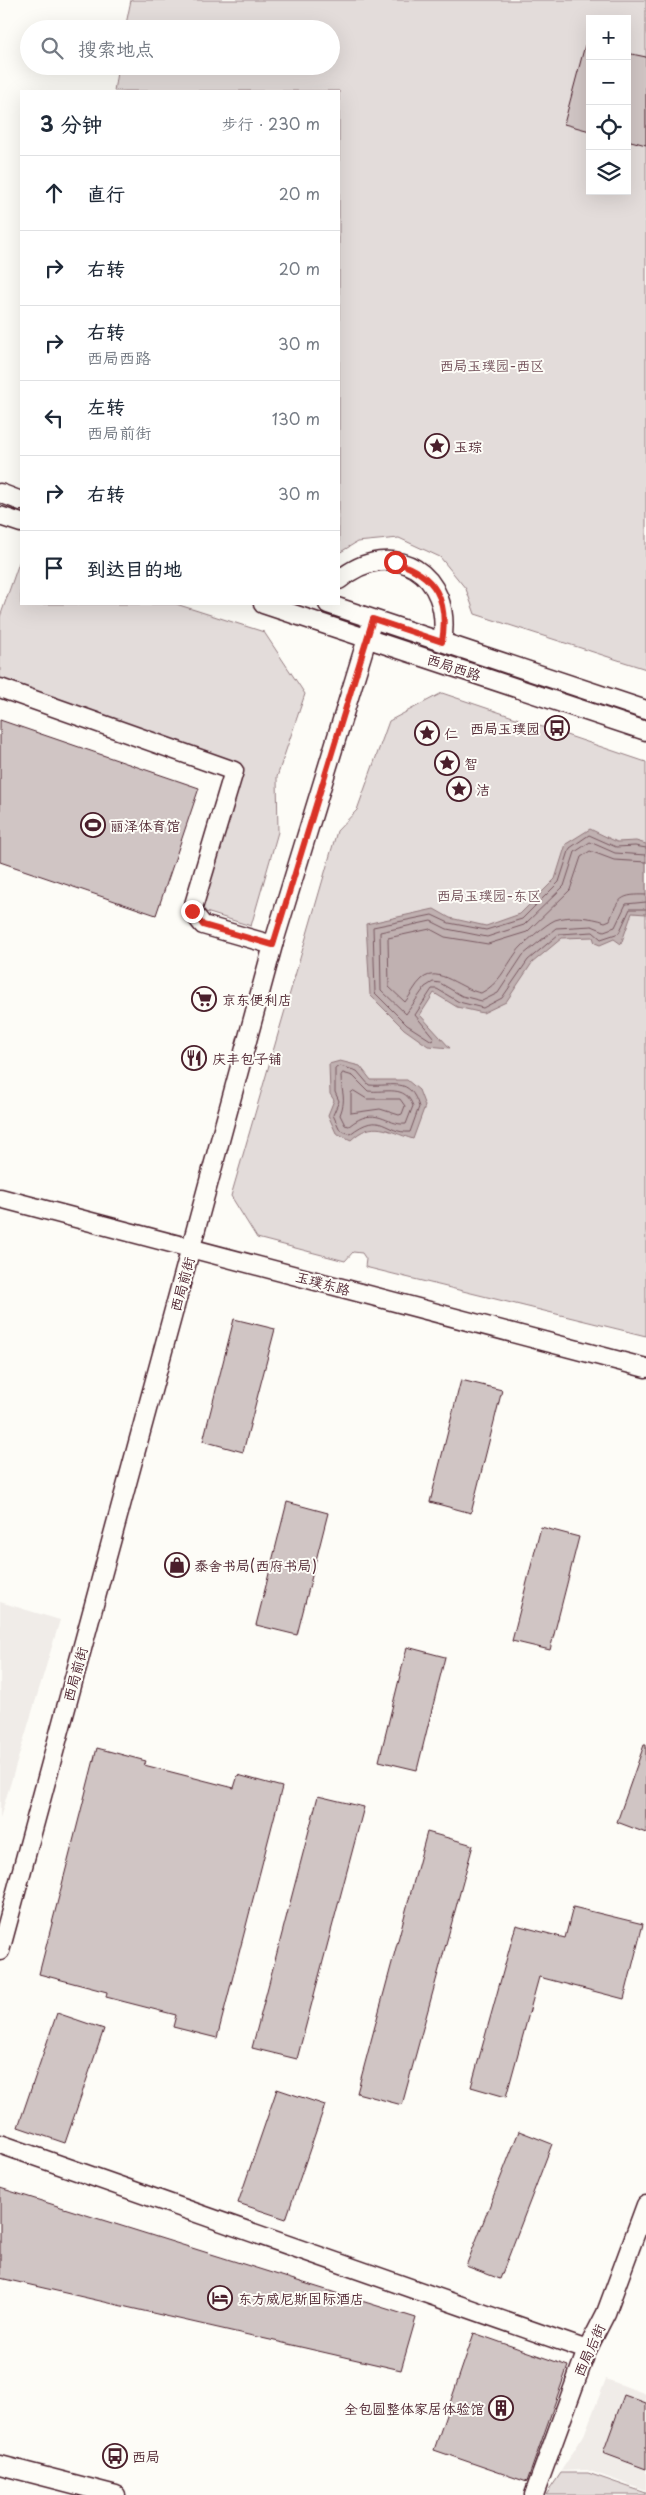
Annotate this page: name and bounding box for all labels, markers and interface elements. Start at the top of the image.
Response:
map controls [586,15,631,195]
button: + [586,15,631,60]
search box [20,20,340,75]
icon: search [38,34,66,62]
text: 搜索地点 [78,34,154,62]
button: − [586,60,631,105]
button: locate [586,105,631,150]
text: 3 分钟 [40,107,103,139]
text: 步行 · 230 m [222,111,320,135]
button: layers [586,150,631,195]
icon: ahead [40,179,68,207]
text: 直行 [87,179,125,207]
text: 20 m [279,181,320,205]
icon: right [40,254,68,282]
text: 右转 [87,254,125,282]
text: 20 m [279,256,320,280]
text: 右转 [87,317,125,345]
icon: right [40,329,68,357]
text: 30 m [278,331,320,355]
text: 西局西路 [87,345,151,369]
park label: 西局玉璞园-西区 [440,355,544,376]
text: 左转 [87,392,125,420]
icon: left [40,404,68,432]
text: 130 m [272,406,320,430]
text: 西局前街 [87,420,151,444]
place icon: 玉琮 [424,433,450,459]
place label: 玉琮 [454,436,482,457]
icon: right [40,479,68,507]
text: 右转 [87,479,125,507]
text: 30 m [278,481,320,505]
route start [384,551,407,574]
icon: arrive [40,554,68,582]
text: 到达目的地 [87,554,182,582]
street label: 西局西路 [424,648,484,686]
bus stop icon: 西局玉璞园 [544,715,570,741]
place label: 西局玉璞园 [470,718,540,739]
place icon: 仁 [414,720,440,746]
place label: 仁 [444,723,458,744]
place icon: 智 [434,750,460,776]
place label: 智 [464,753,478,774]
place icon: 洁 [446,776,472,802]
place label: 洁 [476,779,490,800]
sports icon: 丽泽体育馆 [80,812,106,838]
place label: 丽泽体育馆 [110,815,180,836]
park label: 西局玉璞园-东区 [437,885,541,906]
route end [181,900,204,923]
supermarket icon: 京东便利店 [191,986,217,1012]
place label: 京东便利店 [222,989,292,1010]
restaurant icon: 庆丰包子铺 [181,1045,207,1071]
place label: 庆丰包子铺 [212,1048,282,1069]
street label: 西局前街 [165,1254,199,1314]
street label: 玉璞东路 [293,1266,353,1300]
shop icon: 泰舍书局(西府书局) [164,1552,190,1578]
place label: 泰舍书局(西府书局) [194,1555,317,1576]
street label: 西局前街 [58,1644,92,1704]
hotel icon: 东方威尼斯国际酒店 [207,2285,233,2311]
place label: 东方威尼斯国际酒店 [238,2288,364,2309]
street label: 西局后街 [568,2320,610,2380]
building icon: 全包圆整体家居体验馆 [488,2395,514,2421]
place label: 全包圆整体家居体验馆 [344,2398,484,2419]
bus stop icon: 西局 [102,2443,128,2469]
place label: 西局 [132,2446,160,2467]

